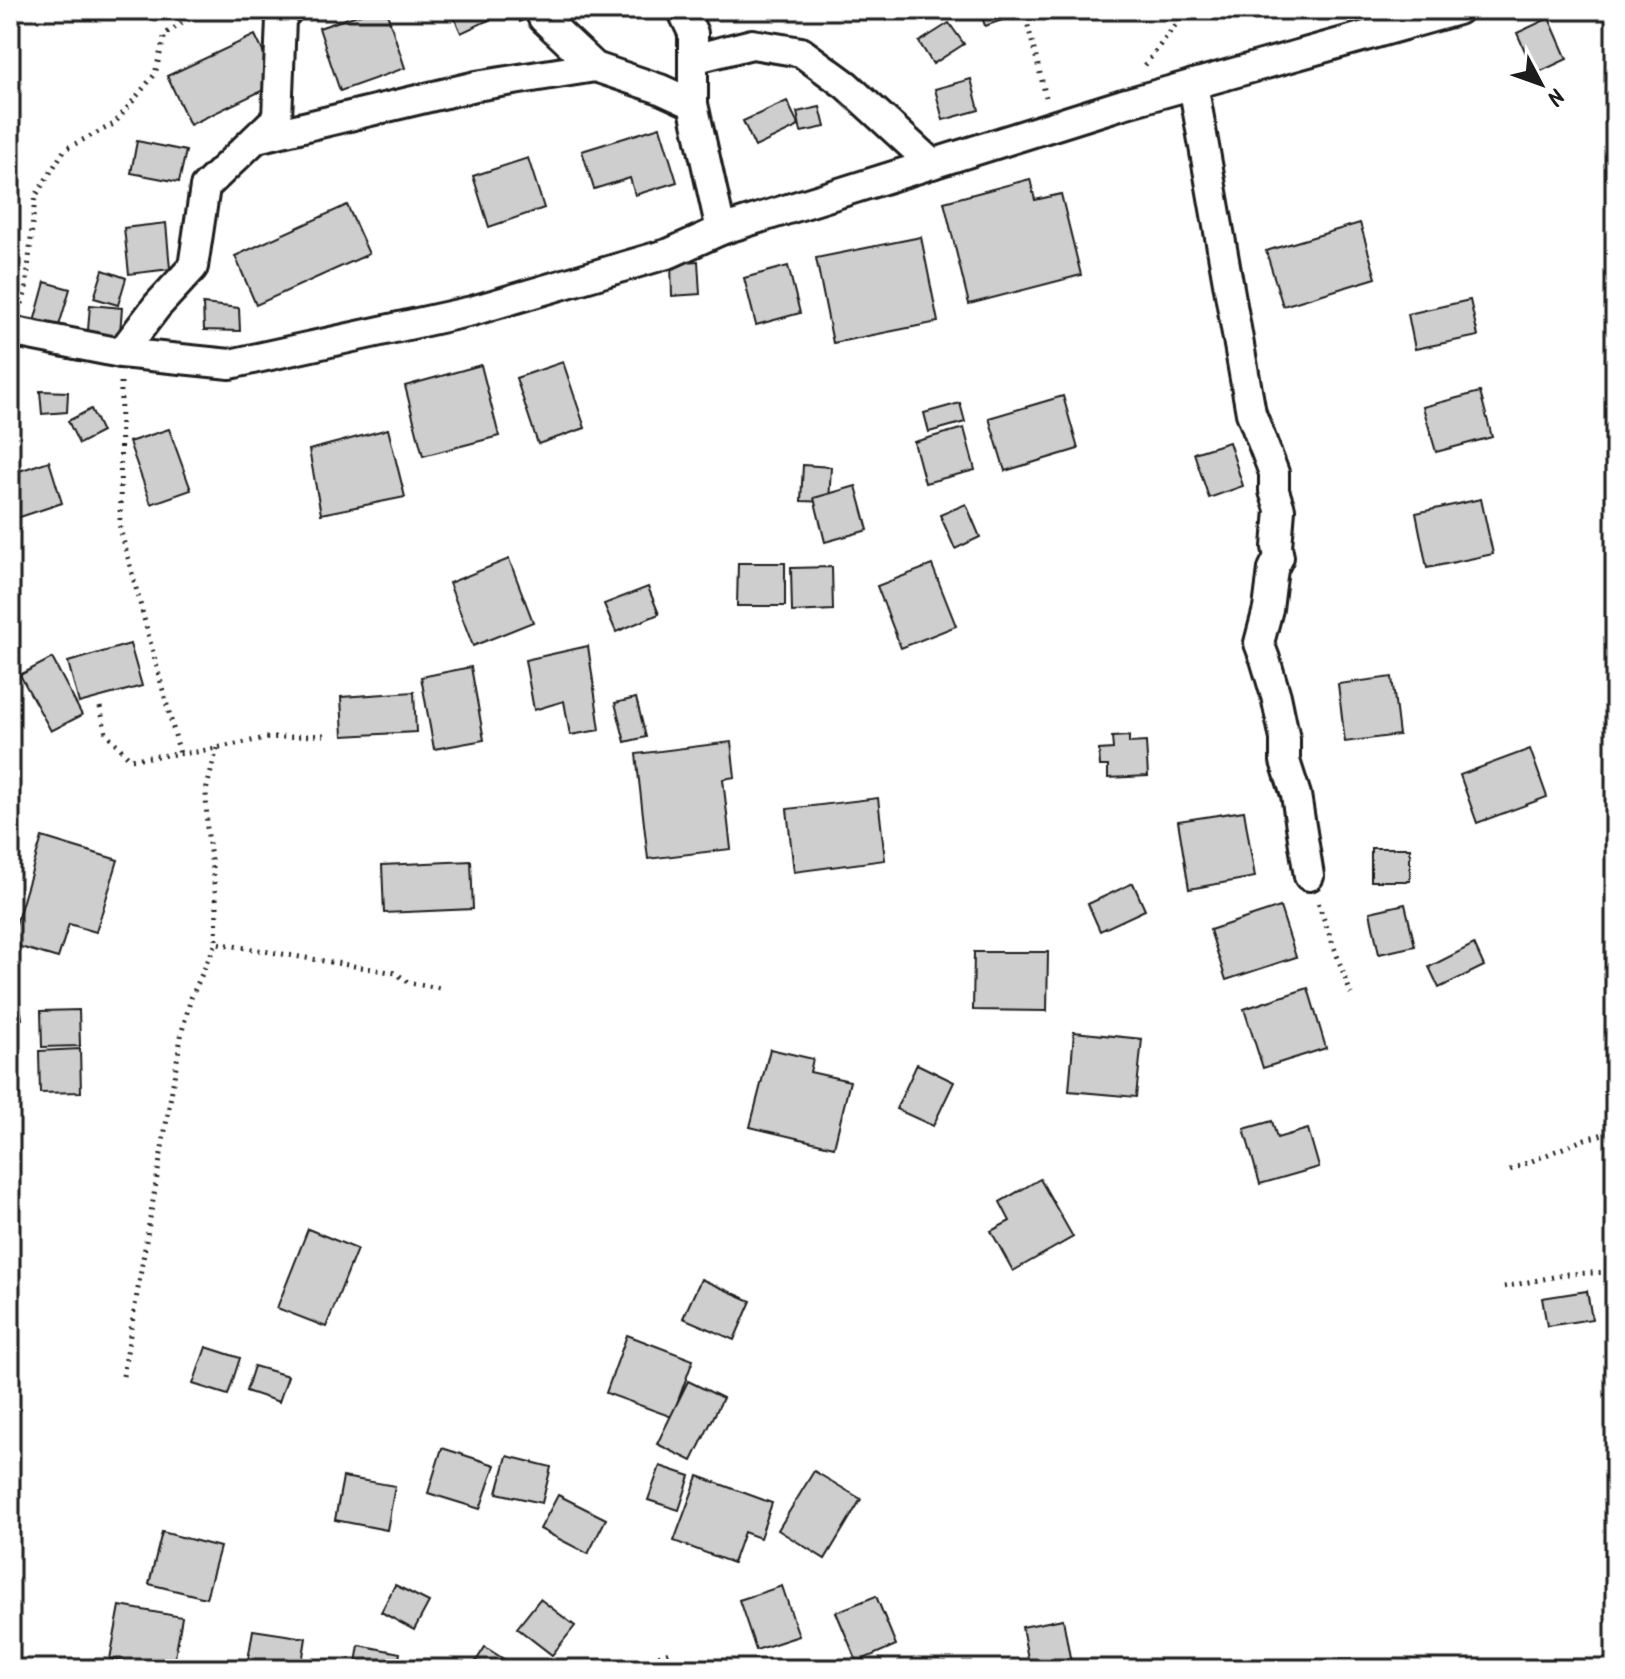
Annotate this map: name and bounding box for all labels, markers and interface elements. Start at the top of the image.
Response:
north arrow [1501,44,1581,124]
text: N [1536,79,1572,112]

